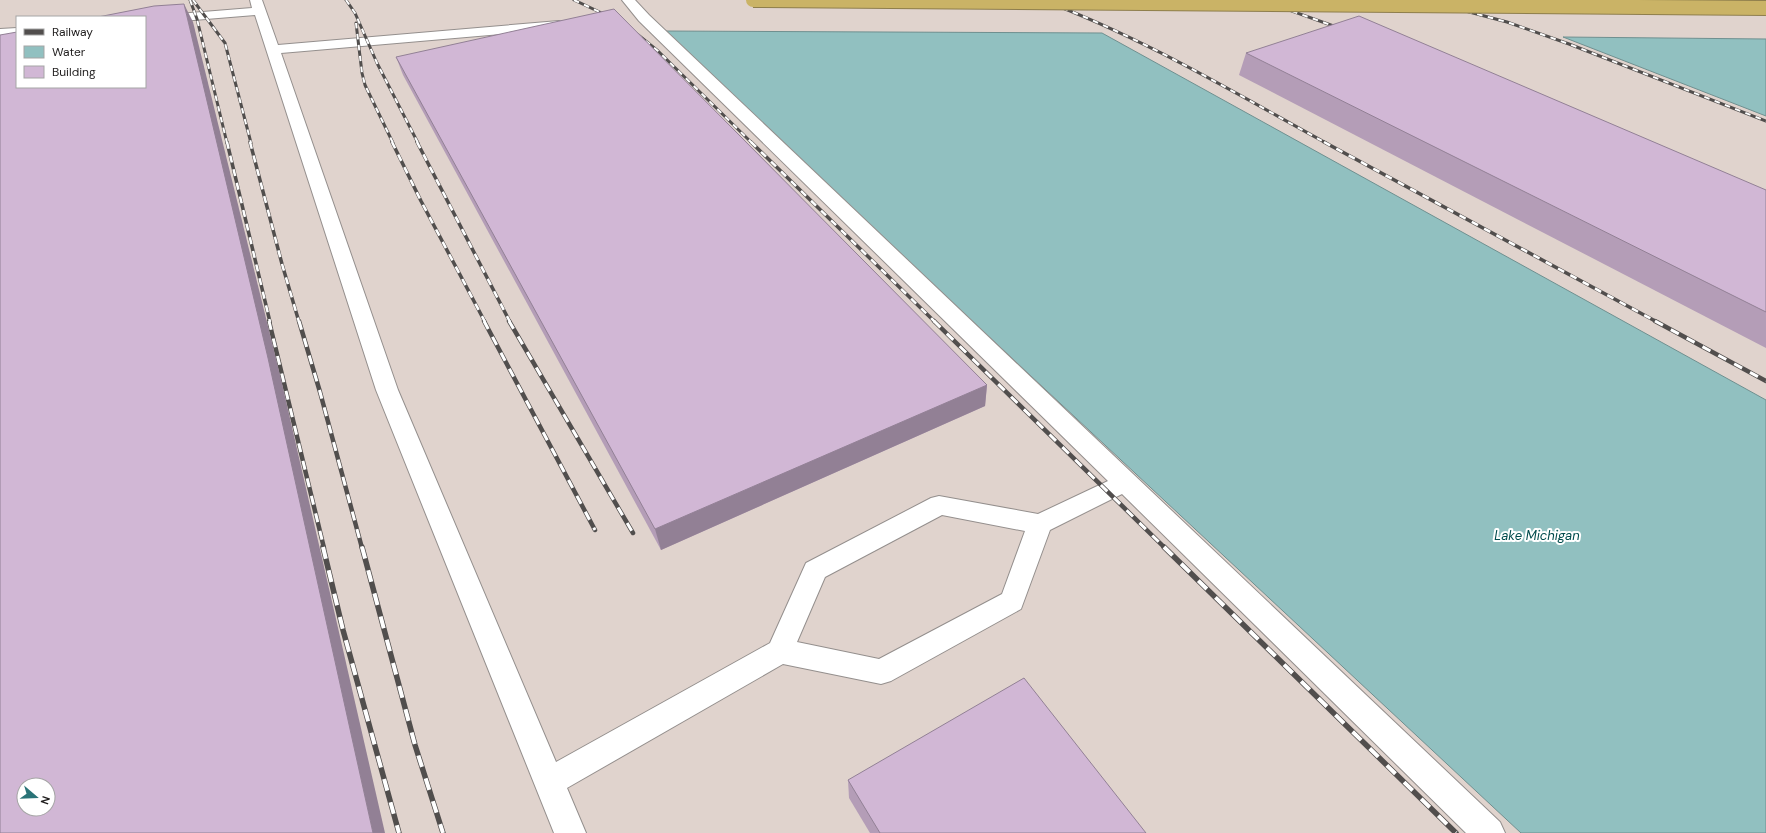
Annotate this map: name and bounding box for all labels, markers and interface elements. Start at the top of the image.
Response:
legend [16,16,146,88]
text: Railway [52,24,93,40]
text: Water [52,44,86,60]
text: Building [52,64,96,80]
water label: Lake Michigan [1494,527,1580,544]
north arrow [16,777,56,817]
text: N [38,794,53,806]

